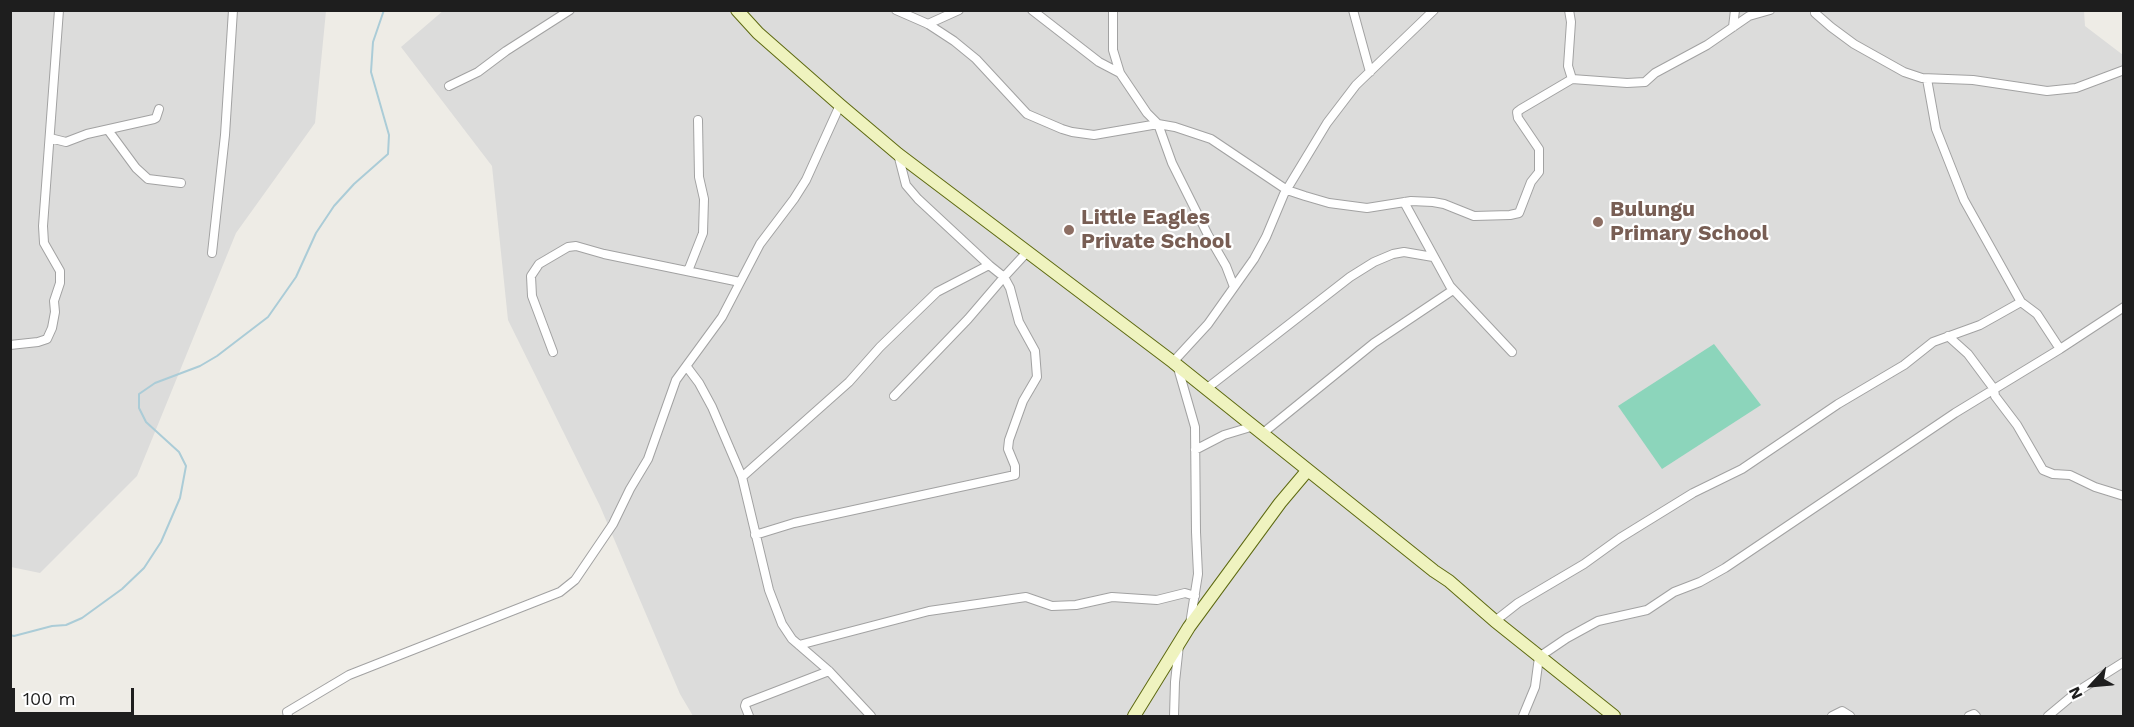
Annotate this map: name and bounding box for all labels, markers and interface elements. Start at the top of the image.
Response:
place label: Bulungu Primary School [1610,197,1768,247]
place label: Little Eagles Private School [1081,205,1231,255]
marker: Bulungu Primary School [1591,215,1605,229]
marker: Little Eagles Private School [1062,223,1076,237]
north arrow [2062,655,2122,715]
scale bar [15,676,136,714]
text: N [2064,684,2087,703]
text: 100 m [23,688,76,709]

